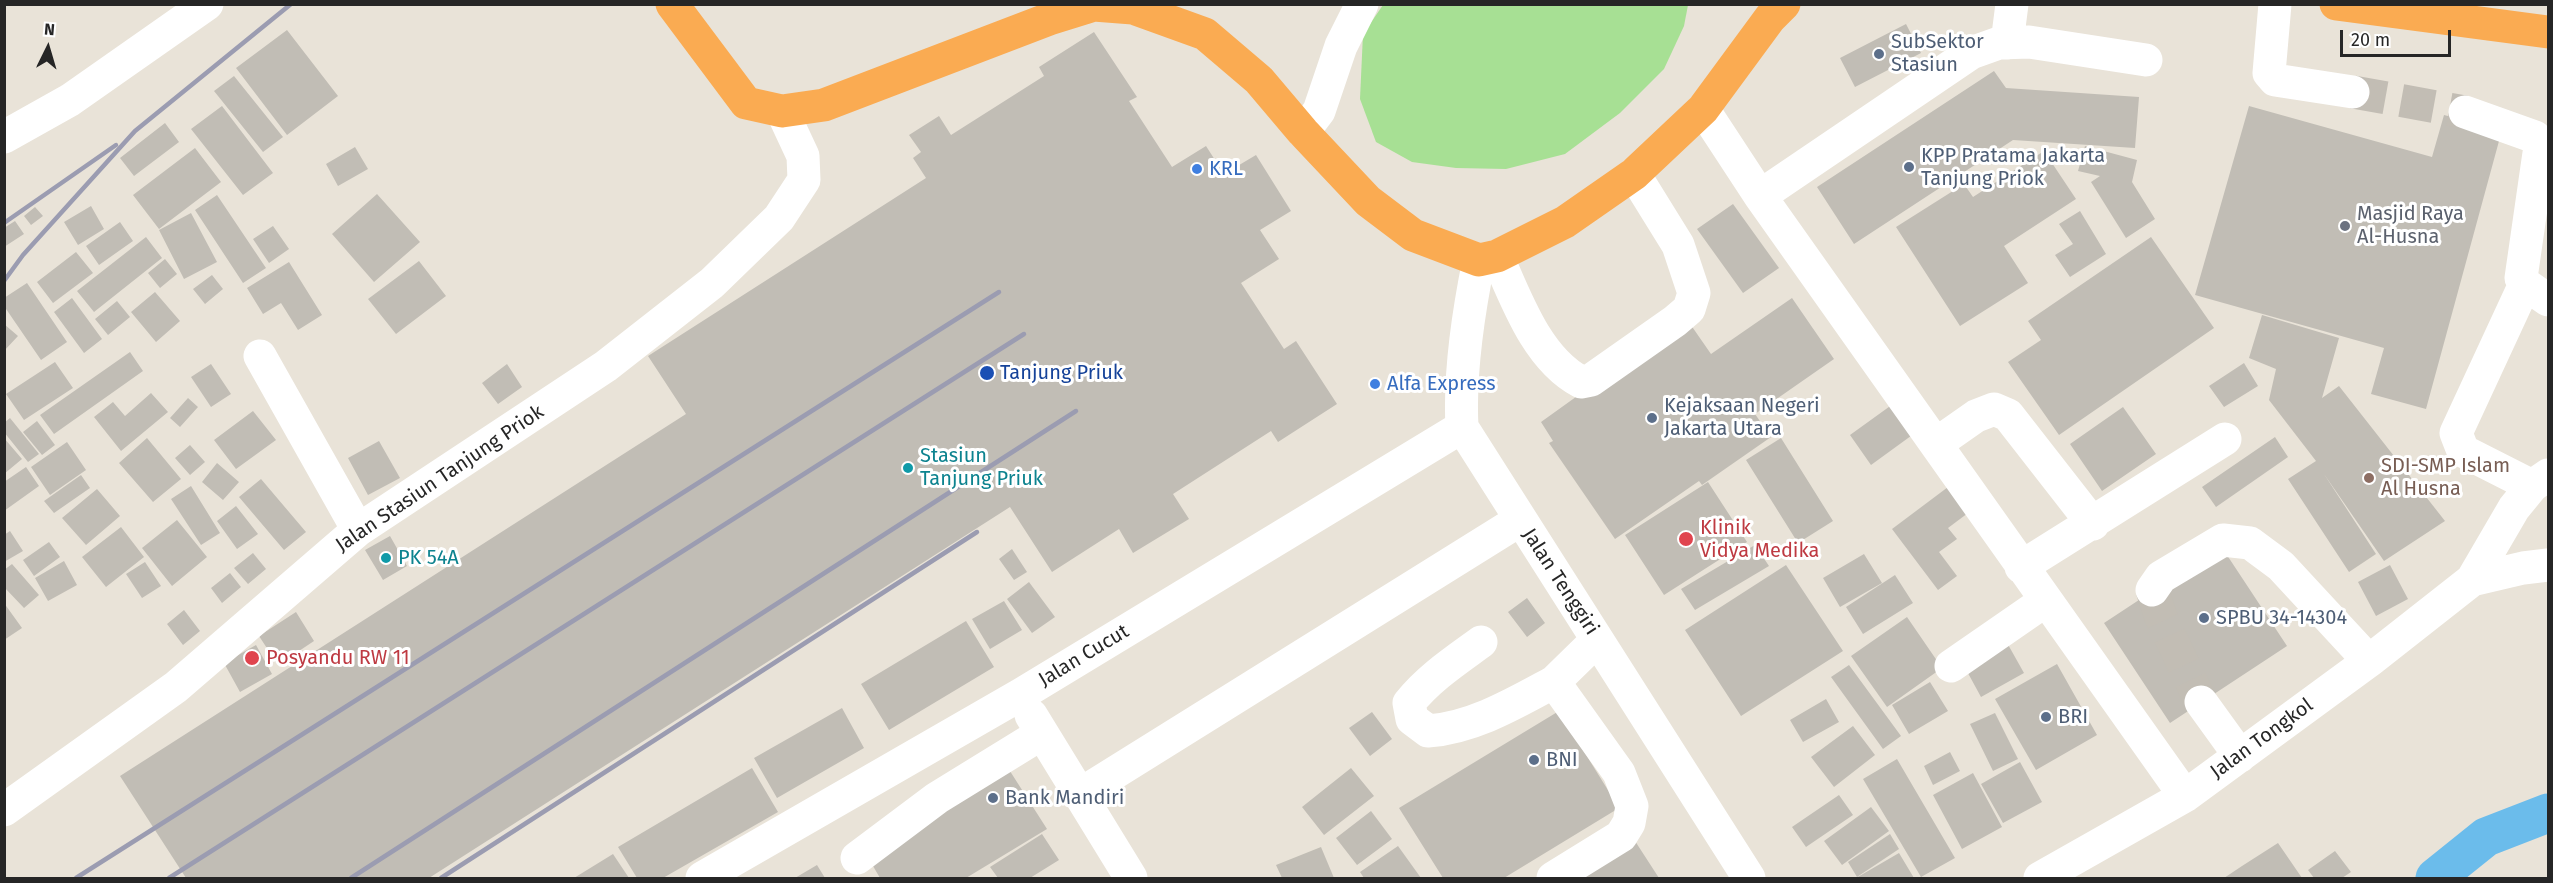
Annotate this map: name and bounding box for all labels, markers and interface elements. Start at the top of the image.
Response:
north arrow [18,18,78,78]
scale bar [2343,18,2454,56]
text: N [43,20,56,39]
text: 20 m [2351,29,2390,51]
place label: SubSektor Stasiun [1891,30,1984,77]
marker: SubSektor Stasiun [1872,47,1886,61]
place label: KPP Pratama Jakarta Tanjung Priok [1921,144,2105,191]
place label: KRL [1209,157,1243,181]
marker: KPP Pratama Jakarta Tanjung Priok [1902,160,1916,174]
marker: KRL [1190,162,1204,176]
place label: Masjid Raya Al-Husna [2357,202,2464,249]
marker: Masjid Raya Al-Husna [2338,219,2352,233]
place label: Tanjung Priuk [1000,361,1123,385]
marker: Tanjung Priuk [978,364,996,382]
place label: Alfa Express [1387,372,1496,396]
marker: Alfa Express [1368,377,1382,391]
place label: Kejaksaan Negeri Jakarta Utara [1664,394,1820,441]
street label: Jalan Stasiun Tanjung Priok [331,400,549,558]
marker: Kejaksaan Negeri Jakarta Utara [1645,411,1659,425]
place label: Stasiun Tanjung Priuk [920,444,1043,491]
place label: SDI-SMP Islam Al Husna [2381,454,2510,501]
marker: Stasiun Tanjung Priuk [901,461,915,475]
marker: SDI-SMP Islam Al Husna [2362,471,2376,485]
place label: Klinik Vidya Medika [1700,516,1819,563]
street label: Jalan Tenggiri [1517,524,1603,640]
marker: Klinik Vidya Medika [1677,530,1695,548]
place label: PK 54A [398,546,459,570]
marker: PK 54A [379,551,393,565]
place label: SPBU 34-14304 [2216,606,2347,630]
marker: SPBU 34-14304 [2197,611,2211,625]
street label: Jalan Cucut [1034,620,1134,692]
place label: Posyandu RW 11 [266,646,410,670]
marker: Posyandu RW 11 [243,649,261,667]
street label: Jalan Tongkol [2206,694,2318,784]
place label: BRI [2058,705,2088,729]
marker: BRI [2039,710,2053,724]
place label: BNI [1546,748,1578,772]
marker: BNI [1527,753,1541,767]
place label: Bank Mandiri [1005,786,1124,810]
marker: Bank Mandiri [986,791,1000,805]

